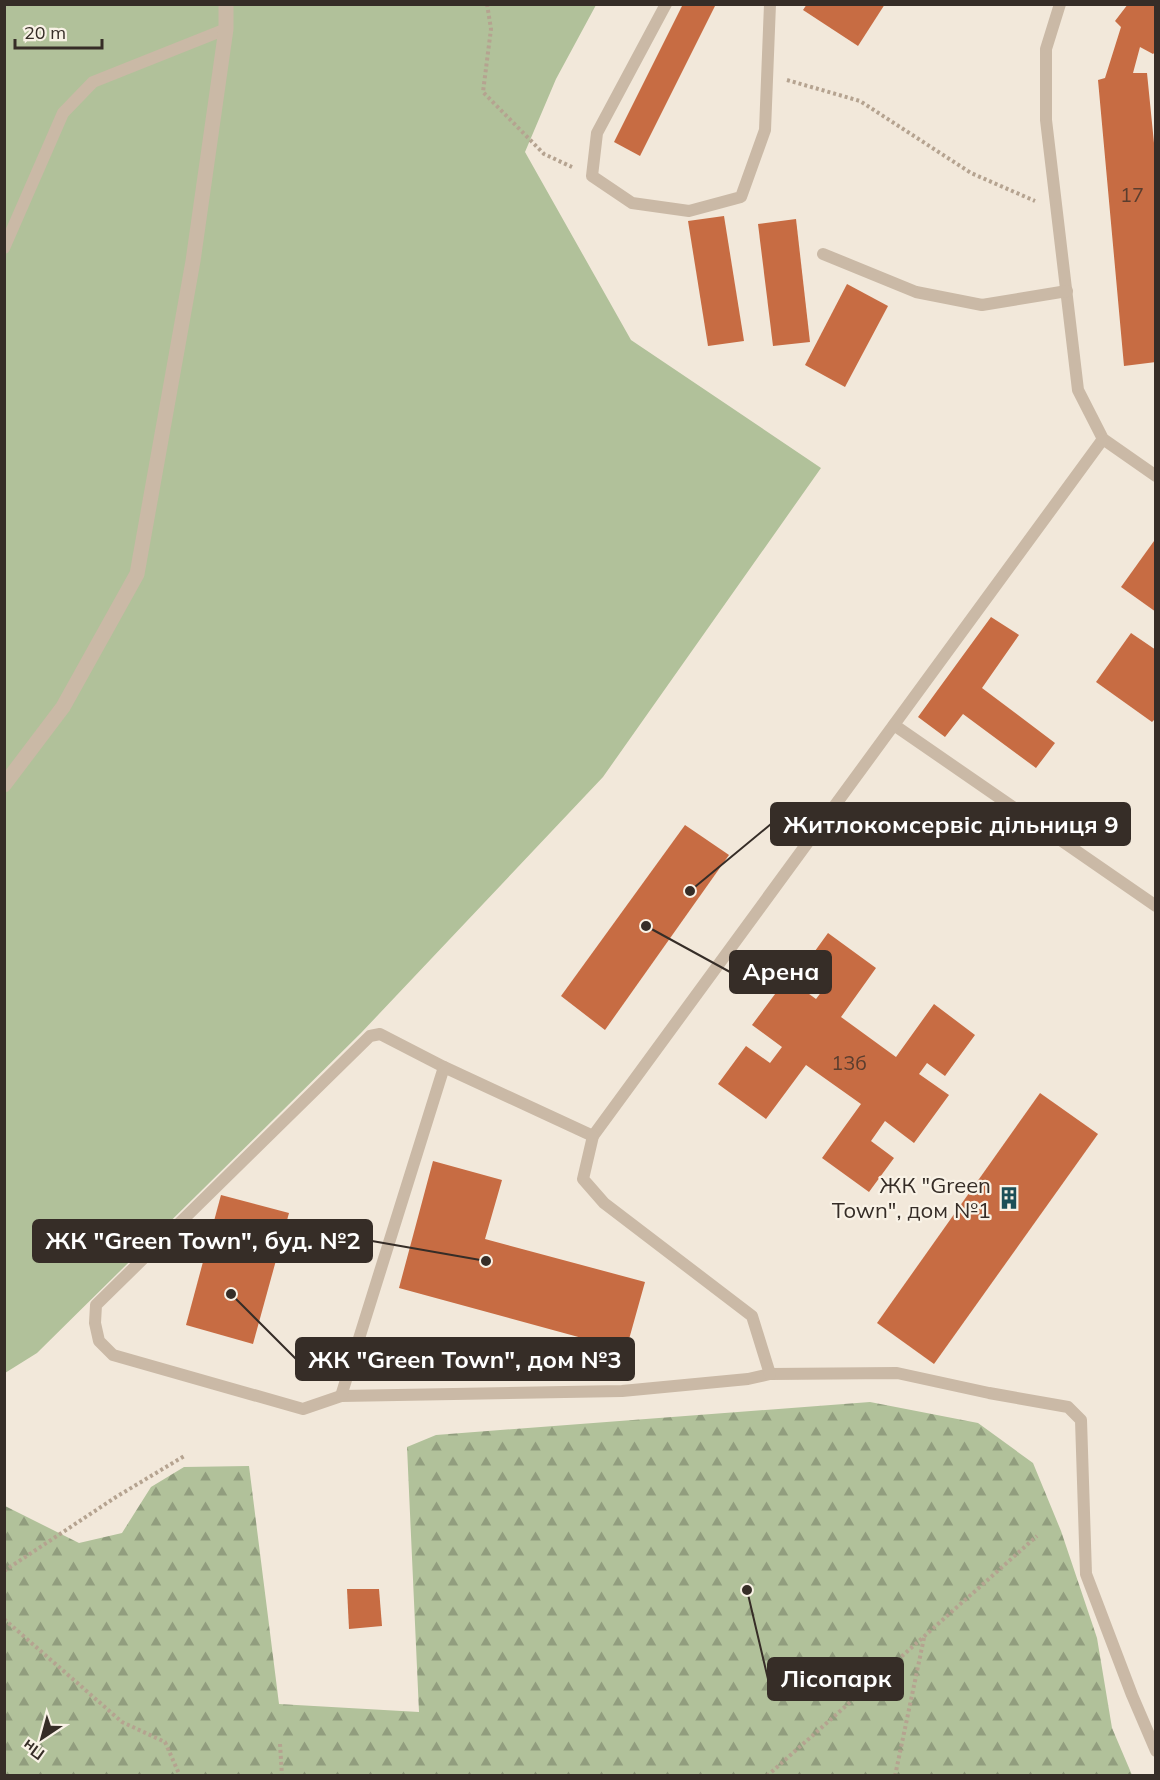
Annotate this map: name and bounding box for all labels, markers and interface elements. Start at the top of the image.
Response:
scale bar [15,12,102,50]
text: 20 m [24,21,66,44]
house number: 17 [1120,182,1144,207]
callout: Житлокомсервіс дільниця 9 [771,803,1130,845]
text: Житлокомсервіс дільниця 9 [783,809,1119,839]
callout: Арена [730,951,831,993]
text: Арена [743,956,819,986]
house number: 13б [831,1050,867,1075]
place label: ЖК "Green Town", дом №1 [832,1171,991,1224]
building icon: ЖК "Green Town", дом №1 [996,1185,1022,1211]
callout: ЖК "Green Town", буд. №2 [33,1220,372,1262]
text: ЖК "Green Town", буд. №2 [45,1225,361,1255]
callout: ЖК "Green Town", дом №3 [296,1338,634,1380]
text: ЖК "Green Town", дом №3 [308,1344,622,1374]
callout: Лісопарк [768,1658,903,1700]
text: Лісопарк [781,1663,892,1693]
north arrow [12,1708,72,1768]
text: Пн [18,1736,48,1765]

